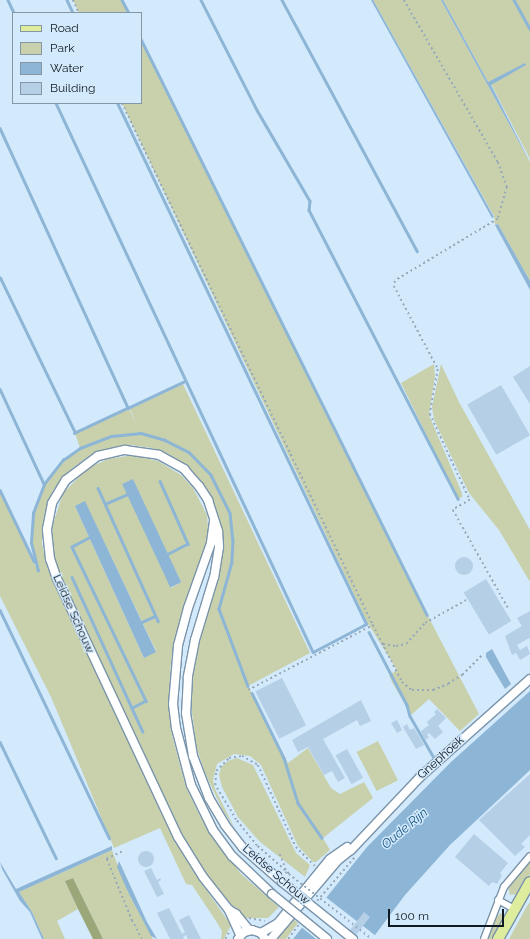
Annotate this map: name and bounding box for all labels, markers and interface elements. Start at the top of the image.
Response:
legend [12,12,142,104]
text: Road [50,21,79,35]
text: Park [50,41,75,55]
text: Water [50,61,84,75]
text: Building [50,81,96,95]
street label: Leidse Schouw [49,572,97,656]
street label: Gnephoek [415,733,467,783]
water label: Oude Rijn [379,805,431,853]
street label: Leidse Schouw [239,842,313,908]
scale bar [390,901,506,927]
text: 100 m [395,909,429,923]

